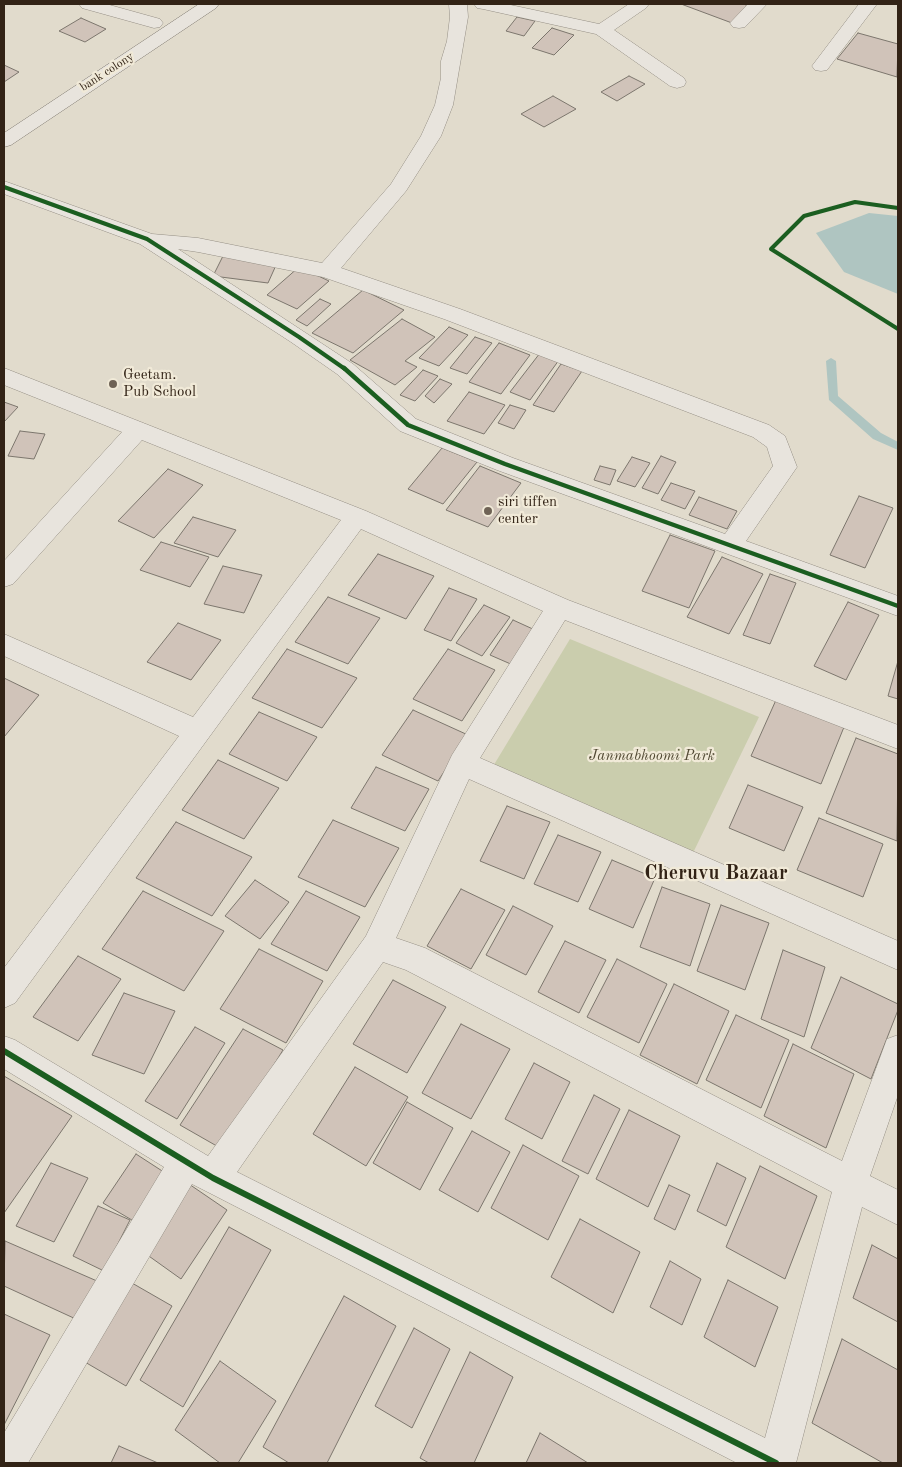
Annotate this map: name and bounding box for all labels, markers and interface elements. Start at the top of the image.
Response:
street label: bank colony [77,49,137,95]
place label: Geetam. Pub School [123,366,196,401]
marker: Geetam. Pub School [107,378,119,390]
place label: siri tiffen center [498,493,557,528]
marker: siri tiffen center [482,505,494,517]
park label: Janmabhoomi Park [589,747,715,765]
district label: Cheruvu Bazaar [644,862,788,886]

